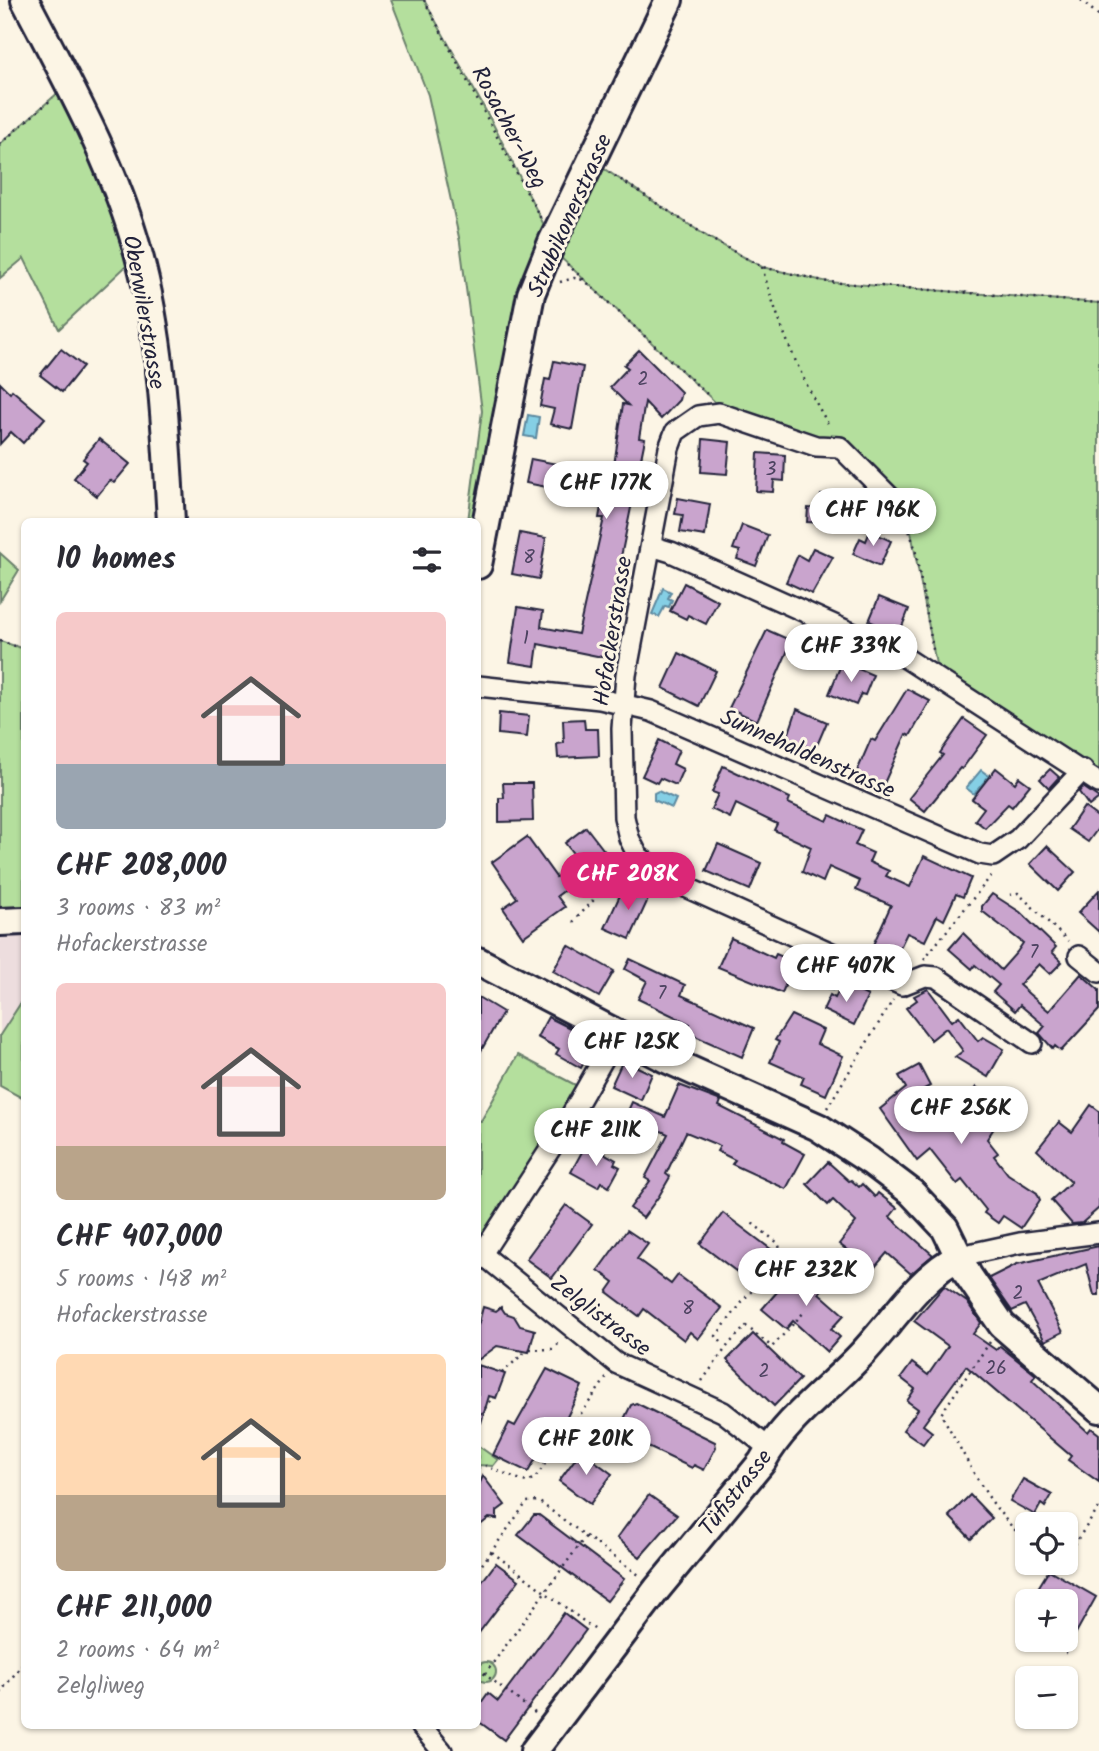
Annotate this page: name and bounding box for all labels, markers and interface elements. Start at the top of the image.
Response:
street label: Rosacher-Weg [461,60,556,196]
street label: Strubikonerstrasse [519,128,623,303]
street label: Oberwilerstrasse [112,233,174,392]
house number: 2 [637,365,649,395]
house number: 3 [766,455,777,485]
pin: CHF 177K [534,462,678,521]
text: CHF 177K [560,466,653,502]
pin: CHF 196K [801,489,945,548]
text: CHF 196K [825,493,921,529]
text: 10 homes [56,536,176,584]
icon: filters [408,541,446,579]
house number: 8 [523,543,535,573]
street label: Hofackerstrasse [584,554,644,709]
house number: 1 [523,624,529,654]
pin: CHF 339K [779,624,923,684]
text: CHF 339K [800,629,902,665]
icon: home [188,658,314,784]
street label: Sunnehaldenstrasse [714,700,900,810]
text: CHF 208,000 [56,843,226,891]
pin: CHF 208K [556,852,700,912]
text: CHF 208K [576,857,680,893]
text: 3 rooms · 83 m² [56,891,220,927]
text: Hofackerstrasse [56,927,207,963]
house number: 7 [1030,938,1040,968]
pin: CHF 407K [774,944,918,1004]
text: CHF 407K [796,949,896,985]
house number: 7 [658,979,668,1009]
pin: CHF 125K [560,1020,704,1080]
text: CHF 125K [584,1025,680,1061]
icon: home [188,1029,314,1155]
pin: CHF 256K [889,1086,1033,1146]
text: CHF 256K [910,1091,1012,1127]
pin: CHF 211K [524,1108,668,1168]
text: CHF 211K [550,1113,642,1149]
text: CHF 407,000 [56,1214,222,1262]
pin: CHF 232K [734,1248,878,1308]
text: CHF 232K [754,1253,858,1289]
text: 5 rooms · 148 m² [56,1262,226,1298]
street label: Zelglistrasse [541,1266,658,1367]
house number: 2 [1012,1279,1024,1309]
house number: 8 [682,1294,694,1324]
text: Hofackerstrasse [56,1298,207,1334]
house number: 26 [985,1354,1007,1384]
house number: 2 [758,1357,770,1387]
icon: home [188,1400,314,1526]
pin: CHF 201K [514,1418,658,1477]
text: CHF 201K [538,1422,634,1458]
street label: Tüfistrasse [691,1442,782,1545]
map controls [1015,1512,1078,1729]
button: locate [1015,1512,1078,1575]
text: CHF 211,000 [56,1585,212,1633]
button: + [1015,1589,1078,1652]
text: 2 rooms · 64 m² [56,1633,219,1669]
button: − [1015,1666,1078,1729]
text: Zelgliweg [56,1669,145,1705]

